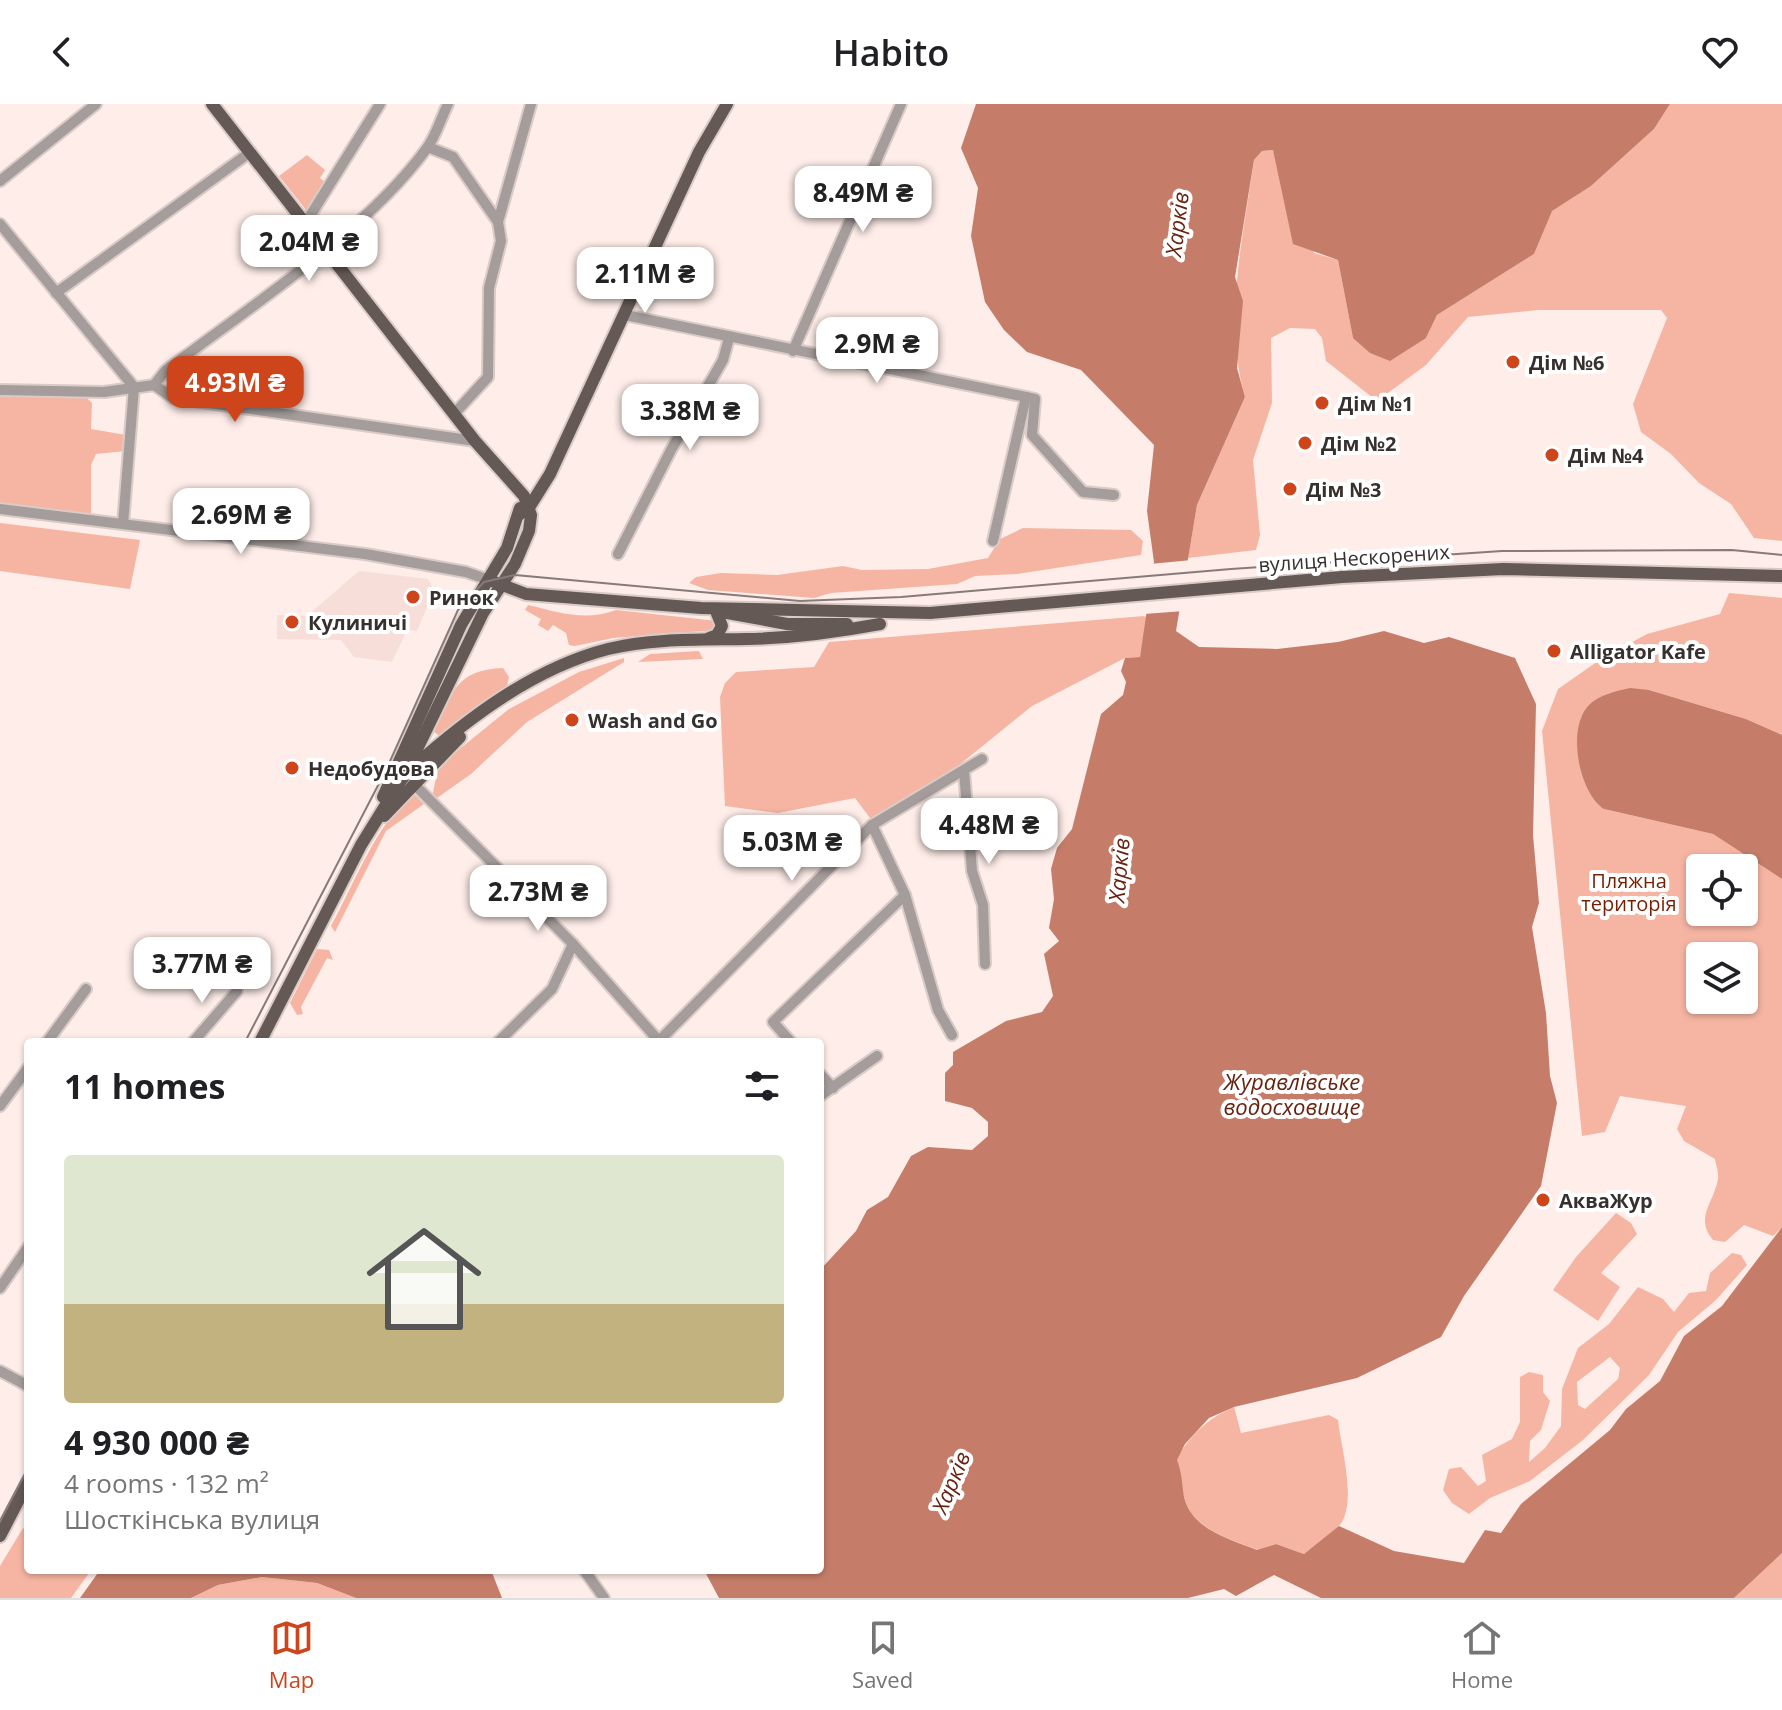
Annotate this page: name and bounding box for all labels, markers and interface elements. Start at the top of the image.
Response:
text: Habito [833,28,949,77]
icon: back [40,30,84,74]
icon: heart [1698,30,1742,74]
pin: 8.49M ₴ [789,166,937,234]
text: 8.49M ₴ [813,174,913,210]
water label: Харків [1157,190,1195,260]
pin: 2.04M ₴ [235,215,383,283]
text: 2.04M ₴ [259,223,359,259]
pin: 2.11M ₴ [571,247,719,315]
text: 2.11M ₴ [595,255,695,291]
pin: 2.9M ₴ [812,317,942,385]
text: 2.9M ₴ [834,325,920,361]
place label: Дім №6 [1529,349,1604,376]
marker: Дім №6 [1504,353,1522,371]
pin: 4.93M ₴ [161,356,309,424]
text: 4.93M ₴ [185,364,285,400]
pin: 3.38M ₴ [616,384,764,452]
place label: Дім №1 [1338,390,1413,417]
text: 3.38M ₴ [640,392,740,428]
marker: Дім №1 [1313,394,1331,412]
place label: Дім №2 [1321,430,1396,457]
marker: Дім №2 [1296,434,1314,452]
place label: Дім №4 [1568,442,1644,469]
marker: Дім №4 [1543,446,1561,464]
place label: Дім №3 [1306,476,1381,503]
marker: Дім №3 [1281,480,1299,498]
pin: 2.69M ₴ [167,488,315,556]
text: 2.69M ₴ [191,496,291,532]
street label: вулиця Нескорених [1257,538,1451,578]
place label: Ринок [429,584,495,611]
marker: Ринок [404,588,422,606]
place label: Кулиничі [308,609,407,636]
marker: Кулиничі [283,613,301,631]
place label: Alligator Kafe [1570,638,1706,665]
marker: Alligator Kafe [1545,642,1563,660]
place label: Wash and Go [588,707,718,734]
marker: Wash and Go [563,711,581,729]
place label: Недобудова [308,755,435,782]
marker: Недобудова [283,759,301,777]
pin: 4.48M ₴ [915,798,1063,866]
text: 4.48M ₴ [939,806,1039,842]
pin: 5.03M ₴ [718,815,866,883]
text: 5.03M ₴ [742,823,842,859]
water label: Харків [1100,836,1136,905]
map controls [1686,854,1758,1014]
button: locate [1686,854,1758,926]
pin: 2.73M ₴ [464,865,612,933]
park label: Пляжна територія [1581,867,1677,917]
text: 2.73M ₴ [488,873,588,909]
pin: 3.77M ₴ [128,937,276,1005]
button: layers [1686,942,1758,1014]
text: 3.77M ₴ [152,945,252,981]
text: 11 homes [64,1063,225,1109]
icon: filters [740,1064,784,1108]
water label: Журавлівське водосховище [1222,1066,1360,1121]
place label: АкваЖур [1559,1187,1653,1214]
marker: АкваЖур [1534,1191,1552,1209]
icon: home [352,1207,496,1351]
text: 4 930 000 ₴ [64,1419,249,1465]
water label: Харків [923,1446,976,1519]
text: 4 rooms · 132 m² [64,1465,269,1501]
text: Шосткінська вулиця [64,1501,320,1537]
tab: Map [269,1616,314,1694]
tab: Saved [852,1616,913,1694]
tab: Home [1451,1616,1513,1694]

